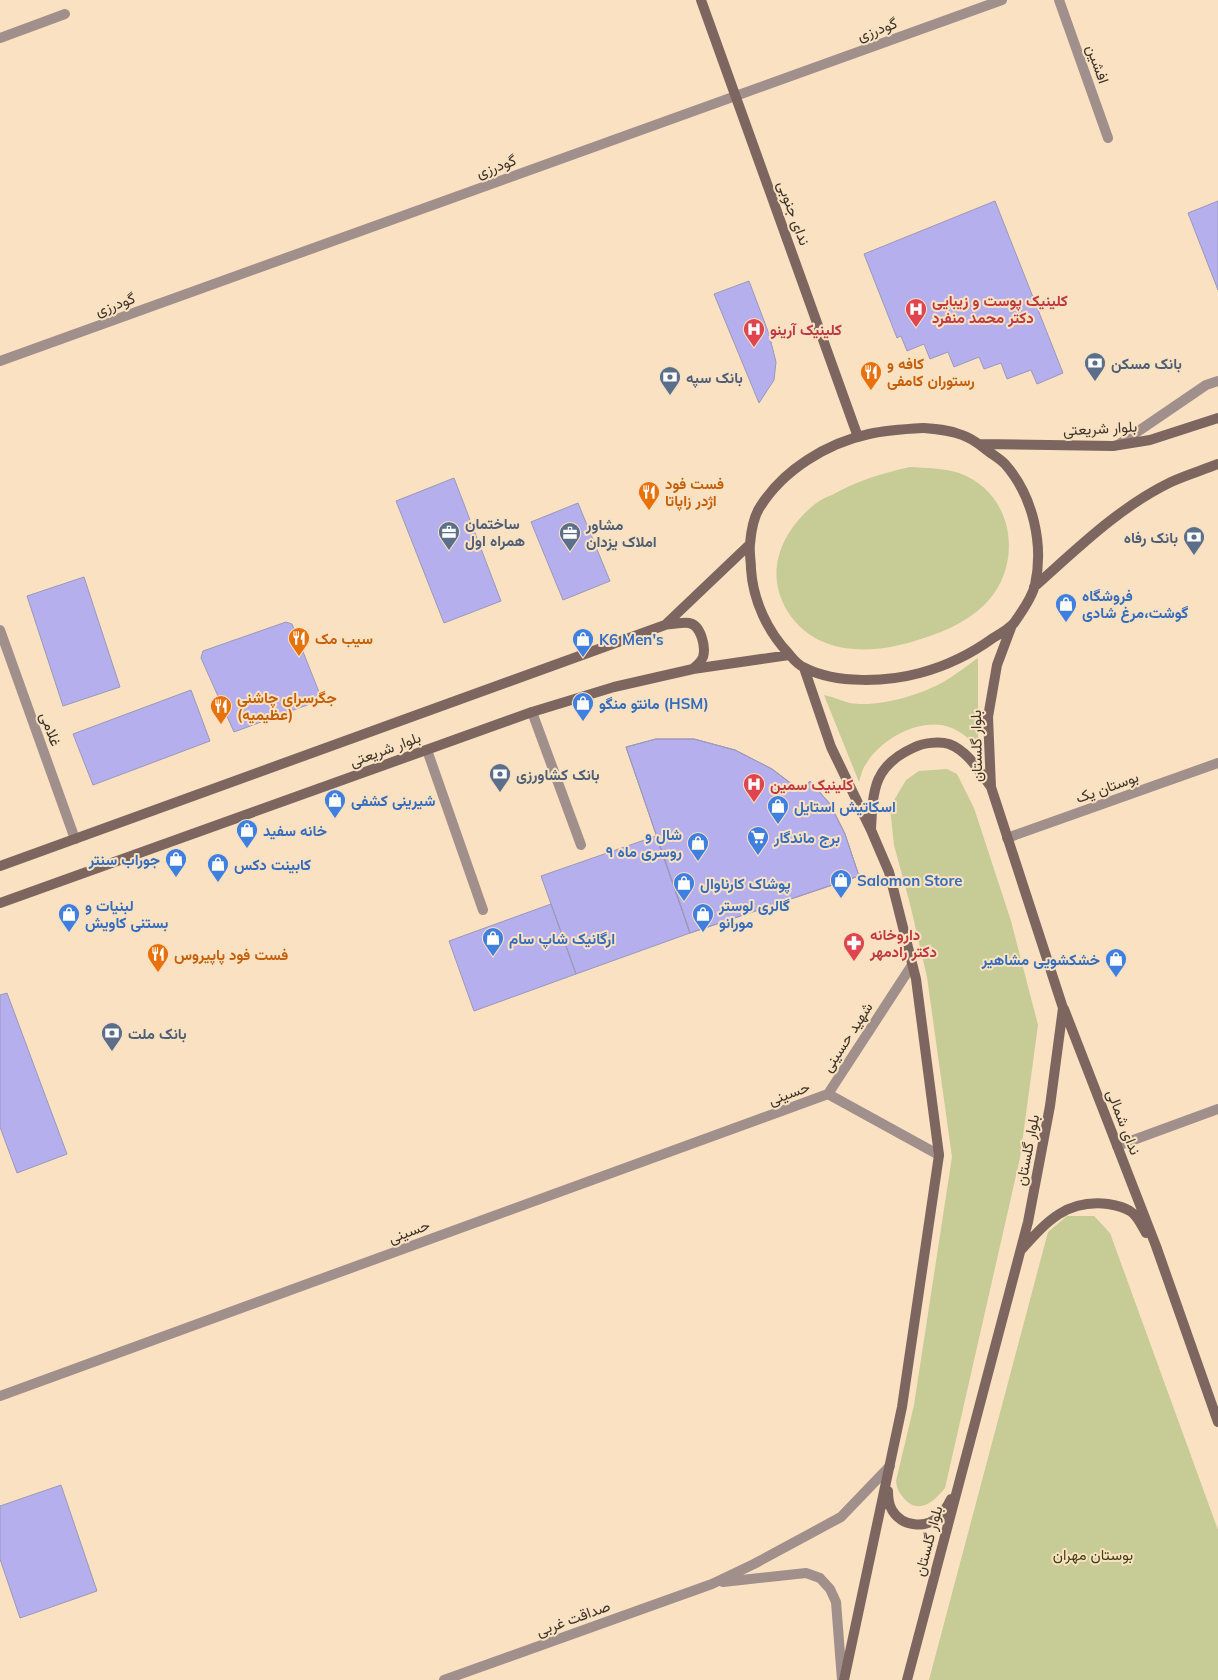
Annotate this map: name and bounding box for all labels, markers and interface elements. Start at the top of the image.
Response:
street label: گودرزی [854,13,900,46]
street label: افشین [1082,42,1113,86]
street label: گودرزی [473,150,519,183]
street label: ندای جنوبی [773,178,814,248]
street label: گودرزی [92,288,138,321]
place label: کلینیک پوست و زیبایی دکتر محمد منفرد [932,291,1068,327]
hospital icon: کلینیک پوست و زیبایی دکتر محمد منفرد [904,297,928,328]
hospital icon: کلینیک آرینو [742,317,766,348]
place label: کلینیک آرینو [770,320,842,339]
bank icon: بانک مسکن [1083,351,1107,382]
place label: کافه و رستوران کامفی [887,354,975,390]
place label: بانک مسکن [1111,354,1182,373]
restaurant icon: کافه و رستوران کامفی [859,360,883,391]
bank icon: بانک سپه [658,365,682,396]
place label: بانک سپه [686,368,743,388]
street label: بلوار شریعتی [1062,417,1138,440]
place label: فست فود اژدر زاپاتا [665,474,724,511]
restaurant icon: فست فود اژدر زاپاتا [637,480,661,511]
place label: ساختمان همراه اول [465,514,525,550]
place label: مشاور املاک یزدان [585,515,657,551]
office icon: ساختمان همراه اول [437,520,461,551]
office icon: مشاور املاک یزدان [558,521,582,552]
bank icon: بانک رفاه [1182,525,1206,556]
place label: بانک رفاه [1124,528,1178,547]
place label: فروشگاه گوشت،مرغ شادی [1082,586,1189,623]
shop icon: فروشگاه گوشت،مرغ شادی [1054,592,1078,623]
restaurant icon: سیب مک [287,626,311,657]
shop icon: K6 Men's [571,627,595,658]
place label: سیب مک [315,629,373,648]
place label: K6 Men's [599,630,664,649]
place label: جگرسرای چاشنی (عظیمیه) [237,688,337,724]
shop icon: مانتو منگو (HSM) [571,691,595,722]
restaurant icon: جگرسرای چاشنی (عظیمیه) [209,694,233,725]
place label: مانتو منگو (HSM) [599,694,709,713]
street label: غلامی [35,709,66,749]
street label: بلوار گلستان [966,710,986,782]
street label: بلوار شریعتی [347,727,424,772]
bank icon: بانک کشاورزی [488,762,512,793]
place label: بانک کشاورزی [516,765,600,784]
street label: بوستان یک [1073,767,1141,807]
hospital icon: کلینیک سمین [742,772,766,803]
place label: کلینیک سمین [770,775,854,794]
shop icon: شیرینی کشفی [323,788,347,819]
place label: شیرینی کشفی [351,791,436,810]
shop icon: اسکاتیش استایل [766,794,790,825]
place label: اسکاتیش استایل [794,797,896,816]
shop icon: خانه سفید [235,818,259,849]
place label: خانه سفید [263,821,327,840]
place label: شال و روسری ماه ۹ [606,825,682,861]
supermarket icon: برج ماندگار [746,825,770,856]
place label: برج ماندگار [773,828,840,848]
shop icon: شال و روسری ماه ۹ [686,831,710,862]
shop icon: جوراب سنتر [164,847,188,878]
place label: جوراب سنتر [88,850,160,869]
shop icon: کابینت دکس [206,852,230,883]
place label: کابینت دکس [234,855,311,874]
shop icon: Salomon Store [829,868,853,899]
shop icon: پوشاک کارناوال [672,871,696,902]
place label: Salomon Store [857,871,962,890]
place label: پوشاک کارناوال [700,874,791,894]
place label: لبنیات و بستنی کاویش [85,896,168,932]
place label: گالری لوستر مورانو [718,896,790,932]
shop icon: لبنیات و بستنی کاویش [57,902,81,933]
shop icon: گالری لوستر مورانو [691,902,715,933]
place label: داروخانه دکتر رادمهر [869,925,937,961]
shop icon: ارگانیک شاپ سام [481,926,505,957]
place label: ارگانیک شاپ سام [509,929,615,949]
pharmacy icon: داروخانه دکتر رادمهر [842,931,866,962]
restaurant icon: فست فود پاپیروس [146,942,170,973]
place label: فست فود پاپیروس [174,945,288,965]
shop icon: خشکشویی مشاهیر [1104,947,1128,978]
place label: خشکشویی مشاهیر [981,950,1100,969]
street label: شهید حسینی [817,998,878,1076]
bank icon: بانک ملت [100,1021,124,1052]
place label: بانک ملت [128,1024,187,1043]
street label: حسینی [766,1077,813,1110]
street label: ندای شمالی [1102,1087,1145,1158]
street label: بلوار گلستان [1011,1113,1043,1187]
street label: حسینی [386,1215,433,1248]
street label: بلوار گلستان [909,1504,947,1578]
park label: بوستان مهران [1053,1545,1133,1564]
street label: صداقت غربی [533,1596,613,1641]

